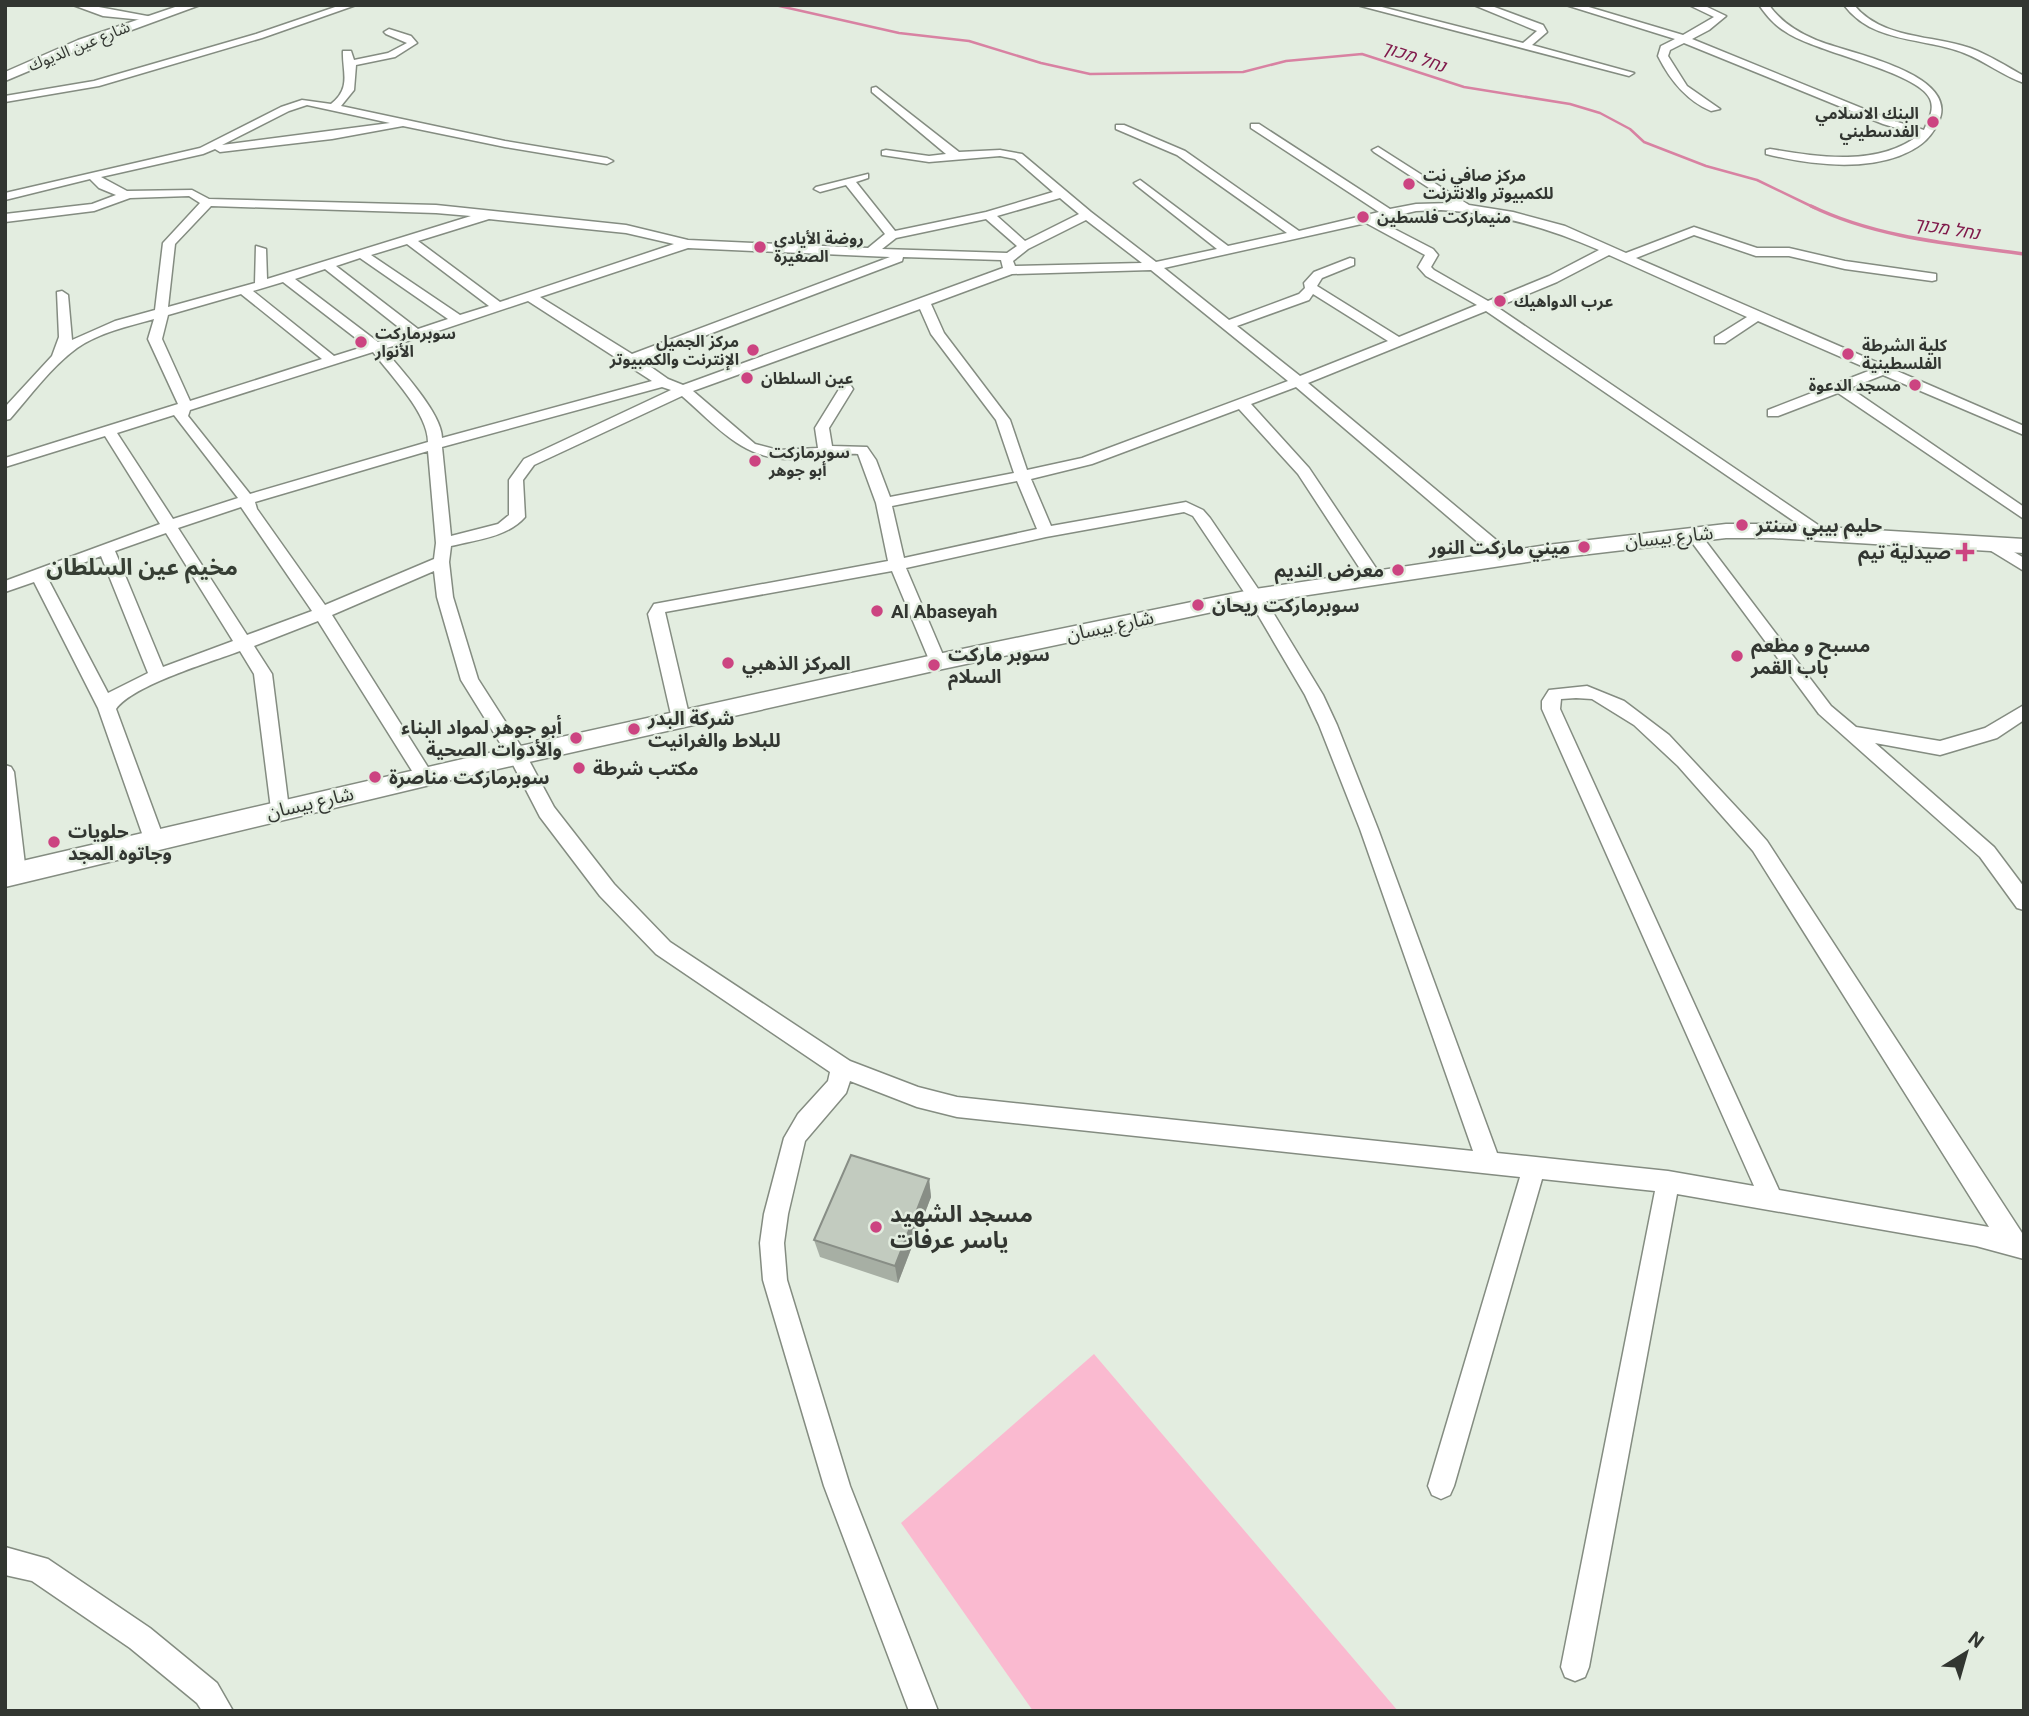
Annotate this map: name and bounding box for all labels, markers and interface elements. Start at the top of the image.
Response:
street label: شارع عين الديوك [25,17,134,78]
water label: נחל מכוך [1379,36,1450,77]
place label: البنك الاسلامي الفدسطيني [1815,104,1919,144]
marker: البنك الاسلامي الفدسطيني [1925,114,1941,130]
place label: مركز صافي نت للكمبيوتر والانترنت [1423,166,1554,203]
marker: مركز صافي نت للكمبيوتر والانترنت [1401,176,1417,192]
place label: منيماركت فلسطين [1377,208,1511,227]
marker: منيماركت فلسطين [1355,209,1371,225]
water label: נחל מכוך [1913,212,1983,244]
place label: روضة الأيادي الصغيرة [774,229,864,266]
marker: روضة الأيادي الصغيرة [752,239,768,255]
place label: عرب الدواهيك [1514,292,1614,311]
marker: عرب الدواهيك [1492,293,1508,309]
place label: سوبرماركت الأنوار [374,324,456,361]
place label: مركز الجميل الإنترنت والكمبيوتر [609,332,739,371]
marker: سوبرماركت الأنوار [353,334,369,350]
place label: كلية الشرطة الفلسطينية [1862,336,1948,373]
marker: مركز الجميل الإنترنت والكمبيوتر [745,342,761,358]
marker: كلية الشرطة الفلسطينية [1840,346,1856,362]
place label: عين السلطان [761,369,853,388]
marker: عين السلطان [739,370,755,386]
place label: مسجد الدعوة [1809,376,1901,395]
marker: مسجد الدعوة [1907,377,1923,393]
place label: سوبرماركت أبو جوهر [768,443,850,480]
marker: سوبرماركت أبو جوهر [747,453,763,469]
place label: حليم بيبي سنتر [1755,514,1882,540]
marker: حليم بيبي سنتر [1734,517,1750,533]
street label: شارع بيسان [1624,521,1714,555]
place label: ميني ماركت النور [1428,536,1570,562]
marker: ميني ماركت النور [1576,539,1592,555]
place label: صيدلية تيم [1858,541,1951,567]
marker: صيدلية تيم [1957,544,1973,560]
district label: مخيم عين السلطان [46,554,238,584]
place label: معرض النديم [1274,559,1384,585]
marker: معرض النديم [1390,562,1406,578]
place label: سوبرماركت ريحان [1212,594,1360,617]
marker: سوبرماركت ريحان [1190,597,1206,613]
place label: Al Abaseyah [891,600,997,623]
marker: Al Abaseyah [869,603,885,619]
street label: شارع بيسان [1064,606,1156,648]
place label: مسبح و مطعم باب القمر [1750,634,1870,679]
place label: سوبر ماركت السلام [948,643,1050,691]
marker: مسبح و مطعم باب القمر [1729,648,1745,664]
place label: المركز الذهبي [742,652,851,678]
marker: المركز الذهبي [720,655,736,671]
marker: سوبر ماركت السلام [926,657,942,673]
place label: شركة البدر للبلاط والغرانيت [647,707,781,752]
place label: أبو جوهر لمواد البناء والأدوات الصحية [401,714,562,761]
marker: شركة البدر للبلاط والغرانيت [626,721,642,737]
marker: أبو جوهر لمواد البناء والأدوات الصحية [568,730,584,746]
place label: مكتب شرطة [593,757,699,780]
marker: مكتب شرطة [571,760,587,776]
place label: سوبرماركت مناصرة [389,766,550,789]
marker: سوبرماركت مناصرة [367,769,383,785]
street label: شارع بيسان [264,782,356,826]
place label: حلويات وجاتوه المجد [68,820,172,865]
marker: حلويات وجاتوه المجد [46,834,62,850]
place label: مسجد الشهيد ياسر عرفات [890,1201,1033,1254]
marker: مسجد الشهيد ياسر عرفات [868,1219,884,1235]
north arrow [1931,1618,2001,1688]
text: N [1964,1627,1988,1653]

